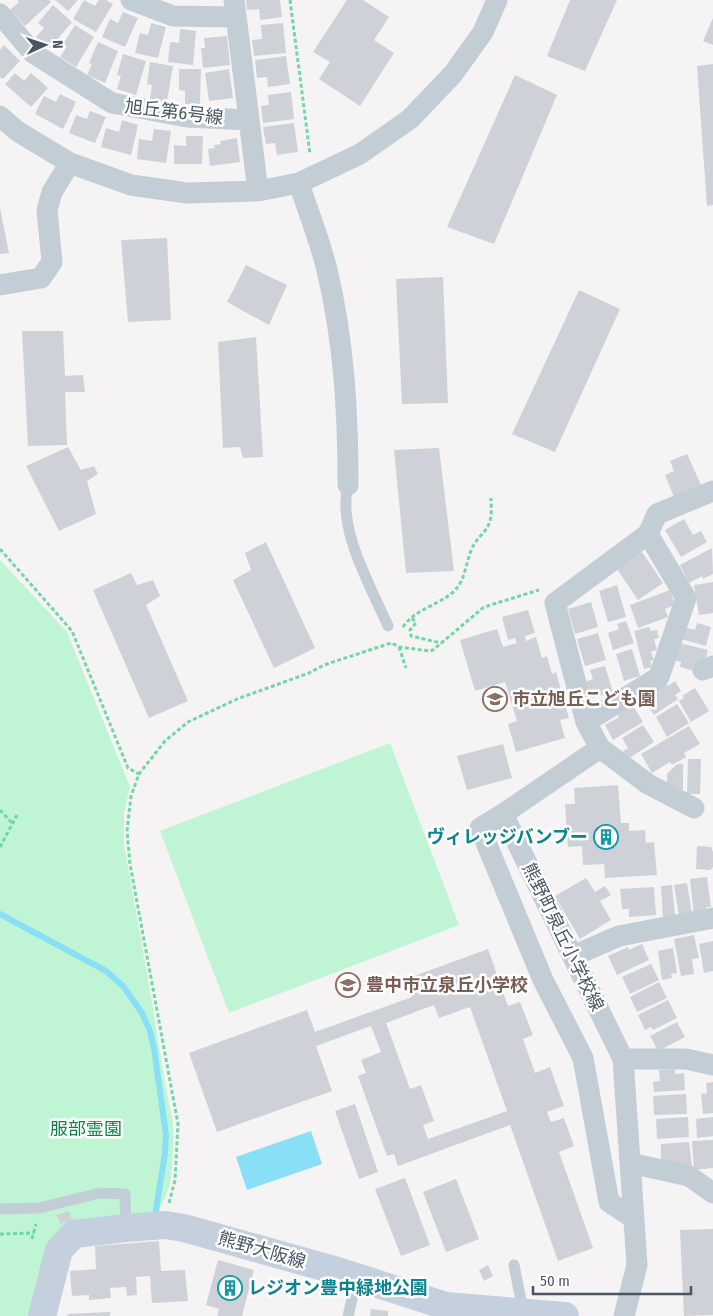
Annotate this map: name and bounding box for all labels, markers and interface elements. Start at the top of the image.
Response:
north arrow [20,20,70,70]
text: N [49,40,66,49]
street label: 旭丘第6号線 [124,95,224,129]
school or university icon: 市立旭丘こども園 [482,686,508,712]
place label: 市立旭丘こども園 [512,688,656,710]
building icon: ヴィレッジバンブー [593,824,619,850]
place label: ヴィレッジバンブー [427,826,588,848]
street label: 熊野町泉丘小学校線 [518,859,608,1015]
school or university icon: 豊中市立泉丘小学校 [335,972,361,998]
place label: 豊中市立泉丘小学校 [366,974,528,996]
park label: 服部霊園 [50,1118,122,1140]
street label: 熊野大阪線 [216,1227,308,1273]
scale bar [533,1264,690,1296]
text: 50 m [540,1272,570,1290]
building icon: レジオン豊中緑地公園 [217,1275,243,1301]
place label: レジオン豊中緑地公園 [248,1277,428,1299]

